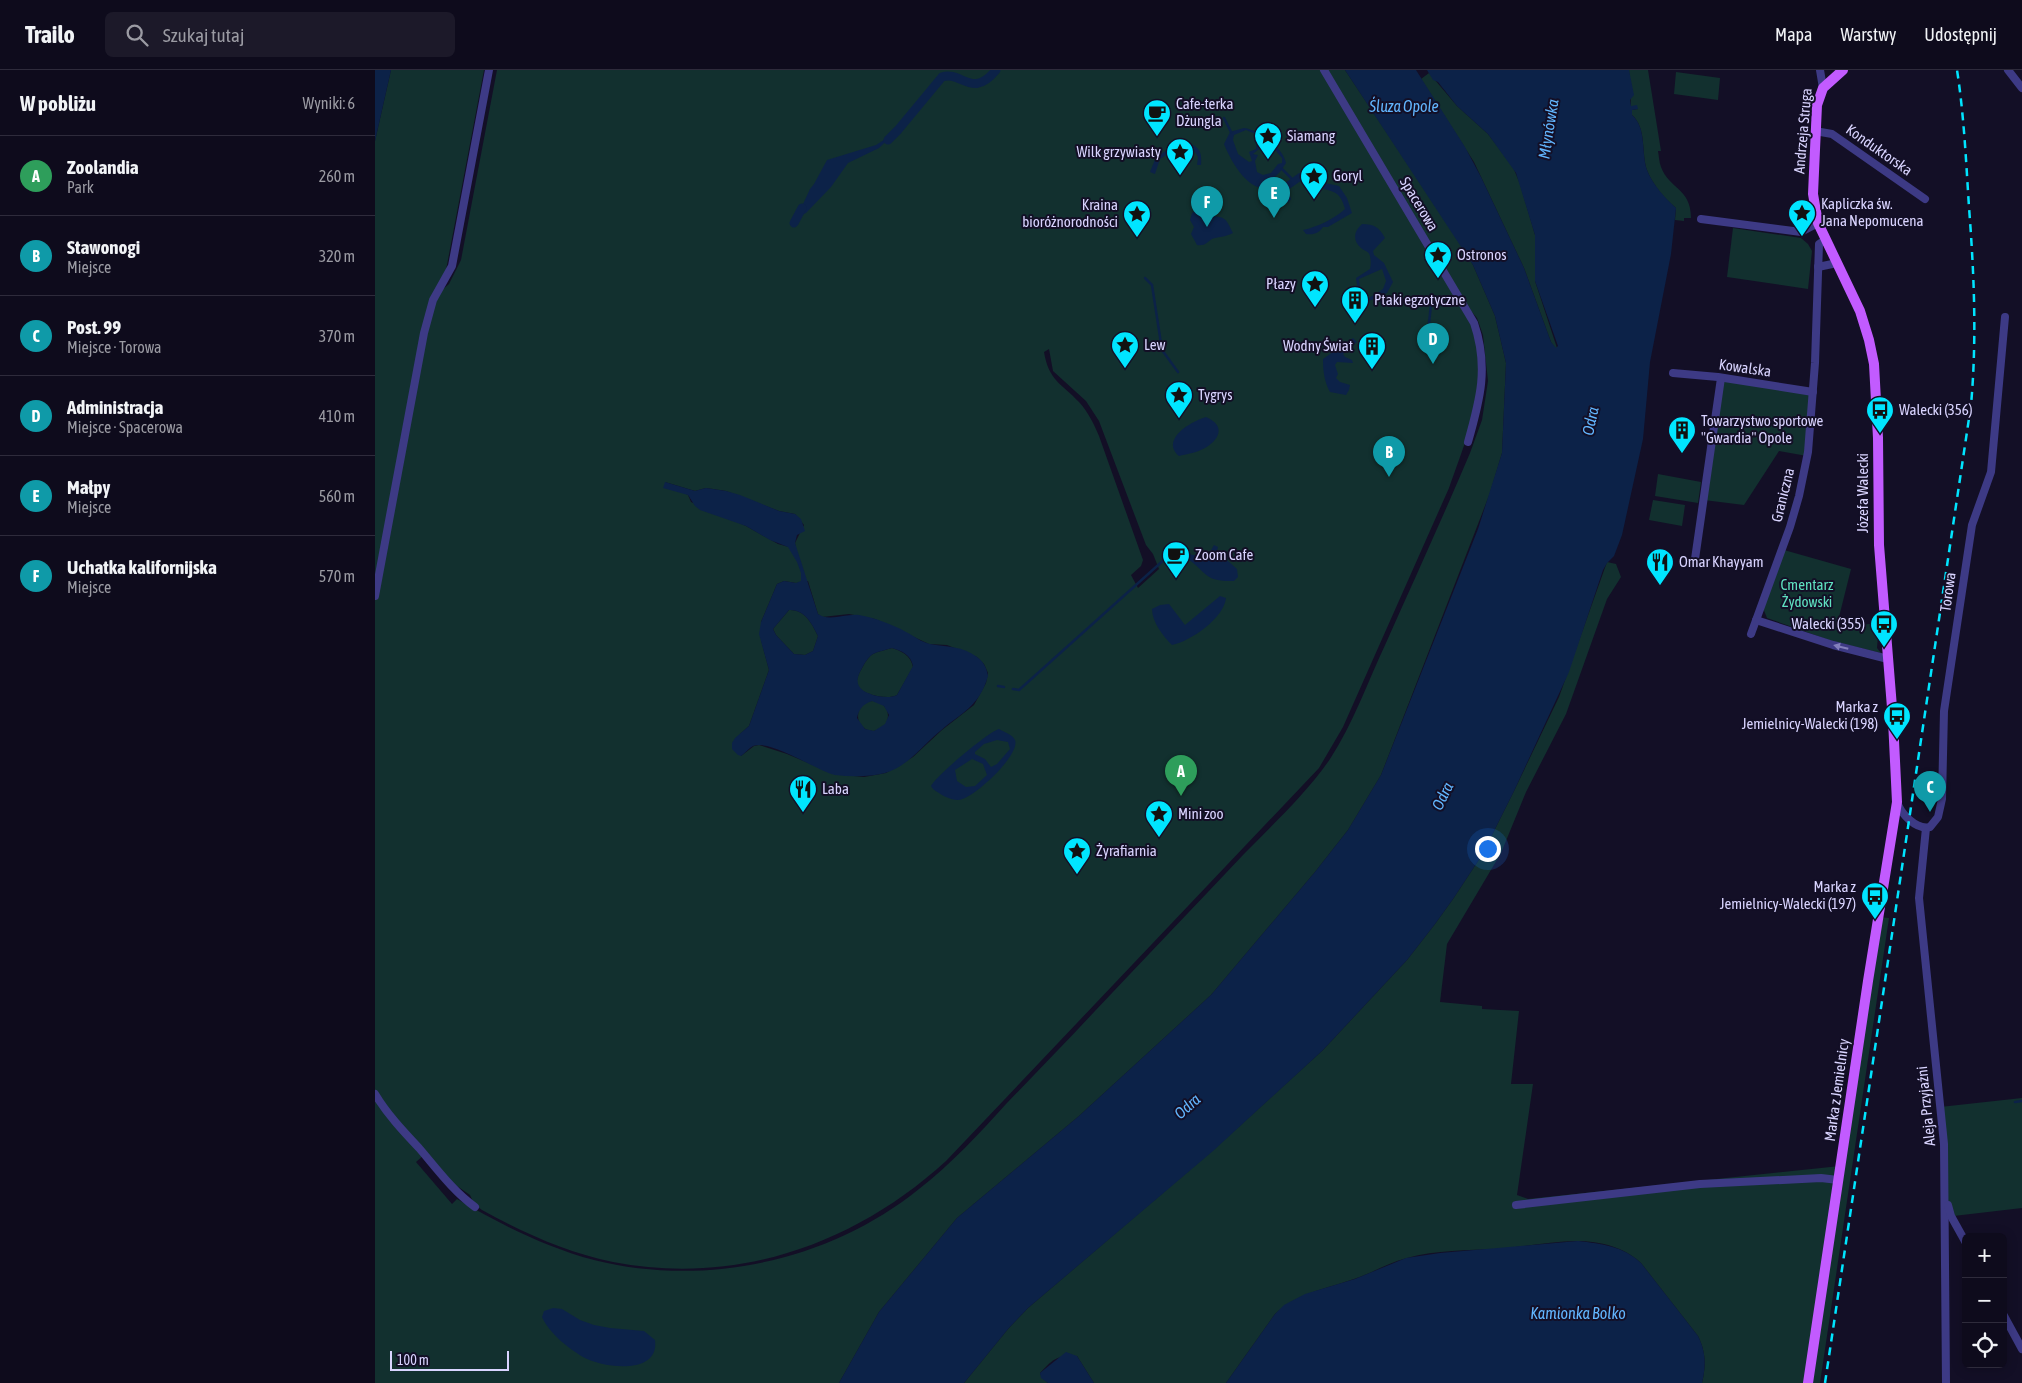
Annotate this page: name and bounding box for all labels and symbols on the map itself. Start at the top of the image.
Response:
street label: Andrzeja Struga [1790,87,1815,175]
place label: Cafe-terka Dżungla [1176,95,1233,129]
water label: Śluza Opole [1368,96,1439,116]
water label: Młynówka [1534,97,1563,160]
cafe icon: Cafe-terka Dżungla [1142,98,1172,137]
place icon: Siamang [1253,121,1283,160]
street label: Konduktorska [1843,121,1916,179]
place label: Siamang [1287,127,1336,144]
place icon: Wilk grzywiasty [1165,137,1195,176]
place label: Wilk grzywiasty [1076,143,1161,160]
place icon: Goryl [1299,161,1329,200]
place label: Goryl [1333,167,1363,184]
street label: Spacerowa [1397,174,1442,234]
pin: E [1258,177,1290,218]
pin: F [1191,186,1223,227]
place label: Kapliczka św. Jana Nepomucena [1821,195,1924,229]
place label: Kraina bioróżnorodności [1022,196,1118,230]
place icon: Kapliczka św. Jana Nepomucena [1787,198,1817,237]
place icon: Kraina bioróżnorodności [1122,199,1152,238]
place icon: Ostronos [1423,240,1453,279]
place label: Ostronos [1457,246,1506,263]
place icon: Płazy [1300,269,1330,308]
place label: Płazy [1266,275,1296,292]
building icon: Ptaki egzotyczne [1340,285,1370,324]
place label: Ptaki egzotyczne [1374,291,1465,308]
pin: D [1417,323,1449,364]
place icon: Lew [1110,330,1140,369]
building icon: Wodny Świat [1357,331,1387,370]
place label: Lew [1144,336,1165,353]
place label: Wodny Świat [1283,337,1353,354]
street label: Kowalska [1718,355,1772,380]
place icon: Tygrys [1164,380,1194,419]
place label: Tygrys [1198,386,1233,403]
bus stop icon: Walecki (356) [1865,395,1895,434]
place label: Walecki (356) [1899,401,1973,418]
water label: Odra [1578,405,1602,437]
place label: Towarzystwo sportowe "Gwardia" Opole [1701,412,1824,446]
building icon: Towarzystwo sportowe "Gwardia" Opole [1667,415,1697,454]
pin: B [1373,436,1405,477]
street label: Józefa Walecki [1854,453,1871,533]
street label: Graniczna [1768,466,1797,524]
cafe icon: Zoom Cafe [1161,540,1191,579]
place label: Zoom Cafe [1195,546,1254,563]
restaurant icon: Omar Khayyam [1645,547,1675,586]
place label: Omar Khayyam [1679,553,1764,570]
street label: Torowa [1936,571,1959,613]
park label: Cmentarz Żydowski [1781,576,1834,610]
bus stop icon: Walecki (355) [1869,609,1899,648]
place label: Walecki (355) [1791,615,1865,632]
one-way arrow [1833,643,1848,651]
place label: Marka z Jemielnicy-Walecki (198) [1742,698,1879,732]
bus stop icon: Marka z Jemielnicy-Walecki (198) [1882,701,1912,740]
pin: A [1165,755,1197,796]
pin: C [1914,771,1946,812]
restaurant icon: Laba [788,774,818,813]
water label: Odra [1428,779,1457,813]
place label: Laba [822,780,849,797]
place icon: Mini zoo [1144,799,1174,838]
place label: Mini zoo [1178,805,1224,822]
place icon: Żyrafiarnia [1062,836,1092,875]
your location [1475,836,1501,862]
place label: Żyrafiarnia [1096,842,1157,859]
place label: Marka z Jemielnicy-Walecki (197) [1720,878,1857,912]
bus stop icon: Marka z Jemielnicy-Walecki (197) [1860,881,1890,920]
street label: Marka z Jemielnicy [1821,1037,1852,1142]
street label: Aleja Przyjaźni [1913,1065,1938,1147]
water label: Odra [1170,1089,1204,1122]
water label: Kamionka Bolko [1530,1304,1626,1322]
scale bar [390,1348,509,1371]

